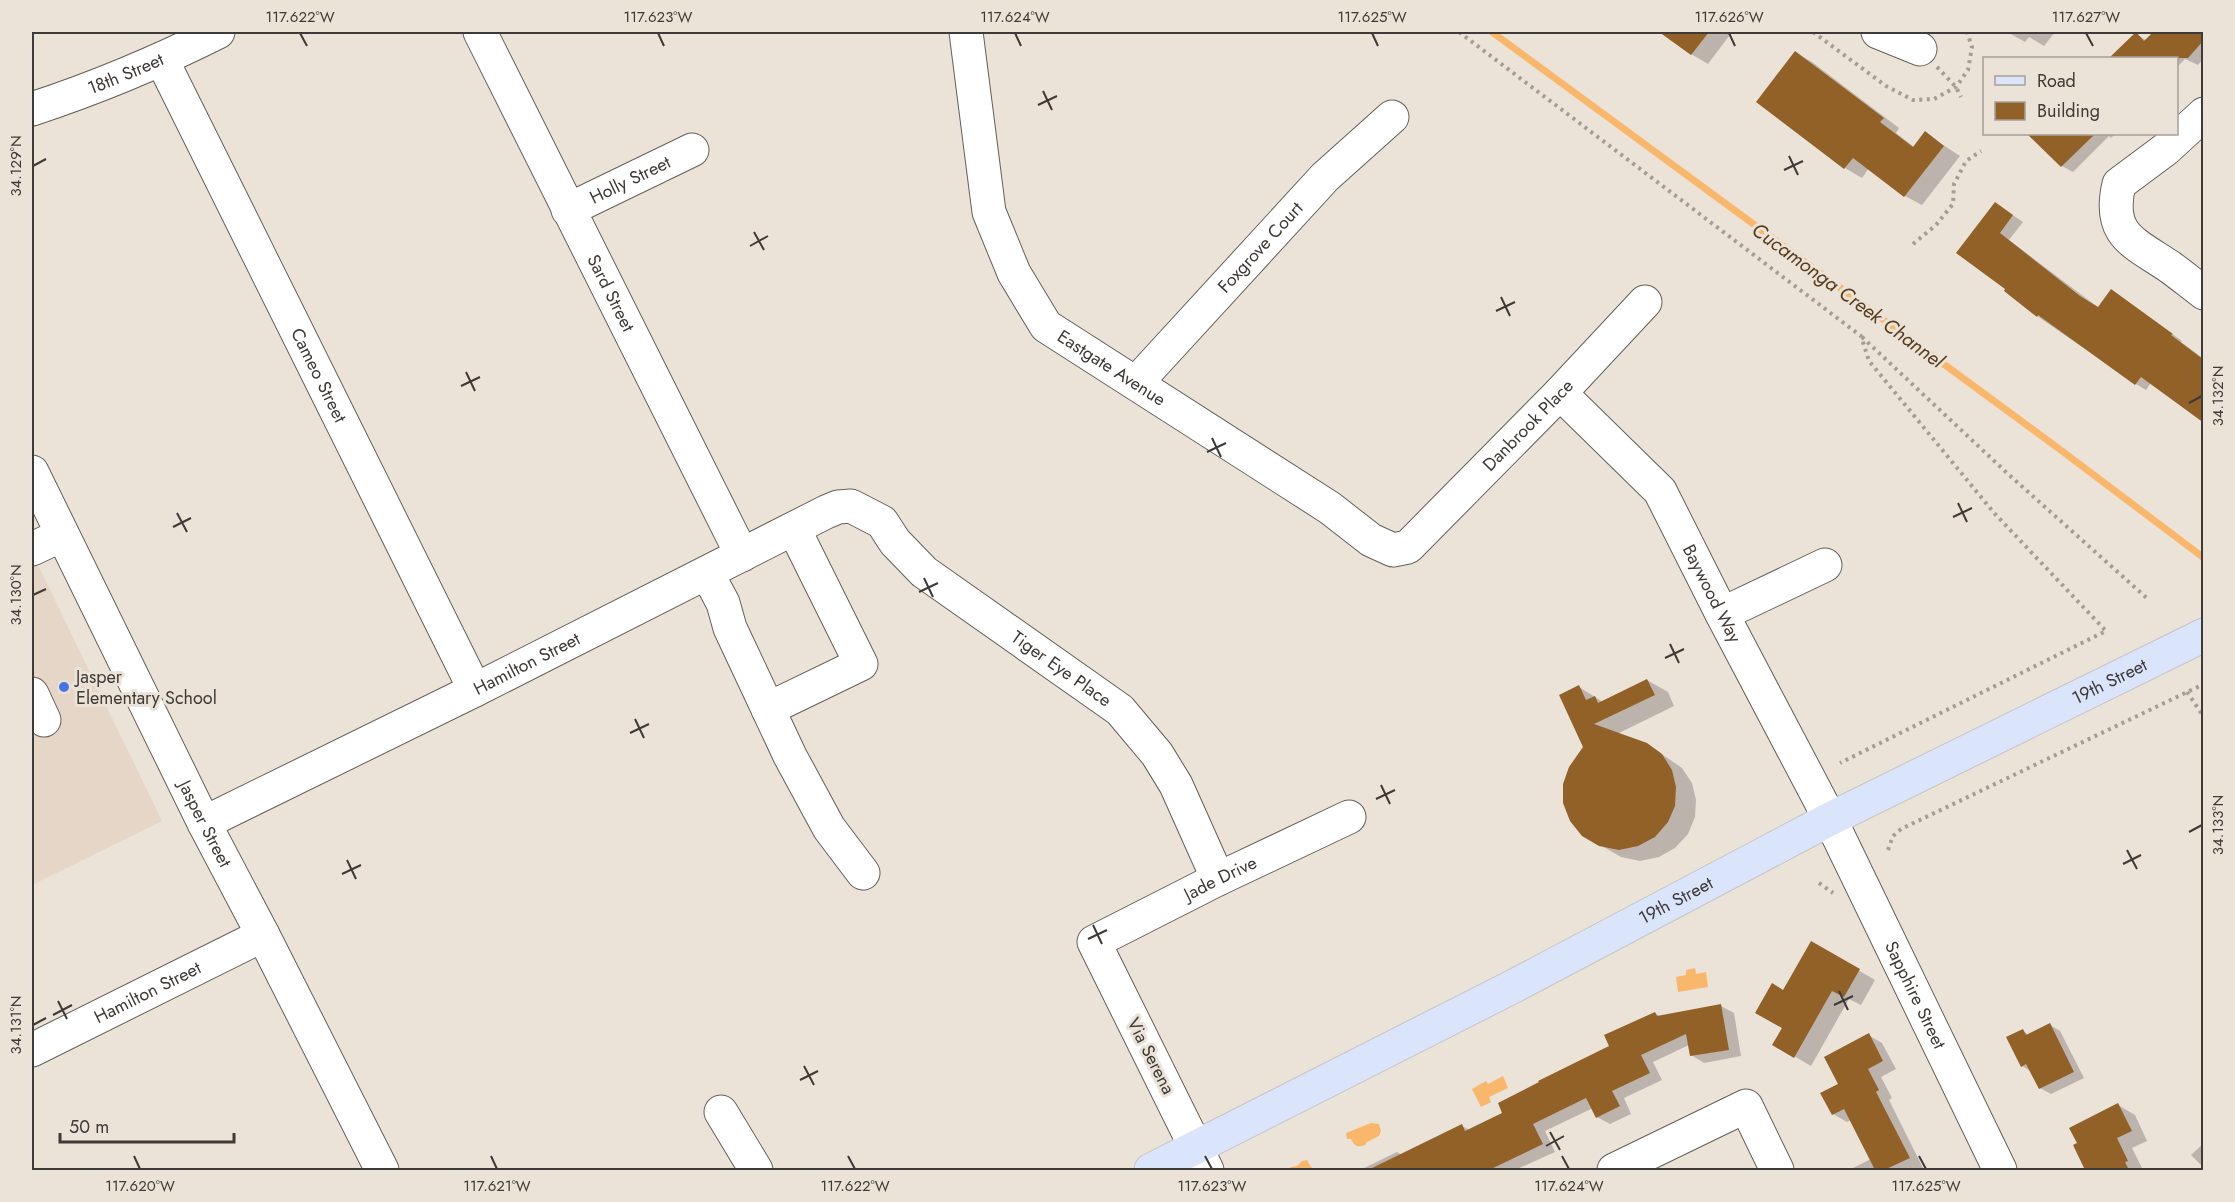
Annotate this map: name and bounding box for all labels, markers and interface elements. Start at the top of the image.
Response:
text: 117.622°W [265,6,335,28]
text: 117.623°W [624,6,693,28]
text: 117.624°W [980,6,1050,28]
text: 117.625°W [1337,6,1407,28]
text: 117.626°W [1694,6,1764,28]
text: 117.627°W [2052,6,2120,28]
street label: 18th Street [84,46,168,101]
legend [1983,57,2178,135]
text: Road [2037,68,2076,94]
text: Building [2037,98,2100,124]
text: 34.129°N [5,135,27,197]
street label: Holly Street [585,149,676,211]
street label: Foxgrove Court [1212,196,1309,299]
water label: Cucamonga Creek Channel [1746,216,1951,376]
street label: Sard Street [580,250,641,337]
street label: Eastgate Avenue [1052,323,1171,412]
street label: Cameo Street [284,324,353,428]
text: 34.132°N [2207,366,2229,426]
street label: Danbrook Place [1477,373,1579,477]
street label: Baywood Way [1676,540,1748,647]
text: 34.130°N [5,564,27,626]
street label: Tiger Eye Place [1006,624,1117,713]
street label: Hamilton Street [469,625,585,702]
street label: 19th Street [2068,652,2152,711]
place label: Jasper Elementary School [74,664,217,711]
marker: Jasper Elementary School [57,680,71,694]
street label: Jasper Street [171,774,238,872]
text: 34.133°N [2207,795,2229,855]
street label: Jade Drive [1178,850,1261,908]
street label: 19th Street [1634,870,1718,931]
street label: Sapphire Street [1878,937,1953,1054]
street label: Hamilton Street [90,955,206,1030]
text: 34.131°N [5,996,27,1054]
street label: Via Serena [1121,1013,1181,1099]
scale bar [60,1106,234,1144]
text: 50 m [69,1114,109,1140]
text: 117.620°W [105,1175,175,1197]
text: 117.621°W [463,1175,531,1197]
text: 117.622°W [820,1175,890,1197]
text: 117.623°W [1178,1175,1247,1197]
text: 117.624°W [1534,1175,1604,1197]
text: 117.625°W [1891,1175,1961,1197]

